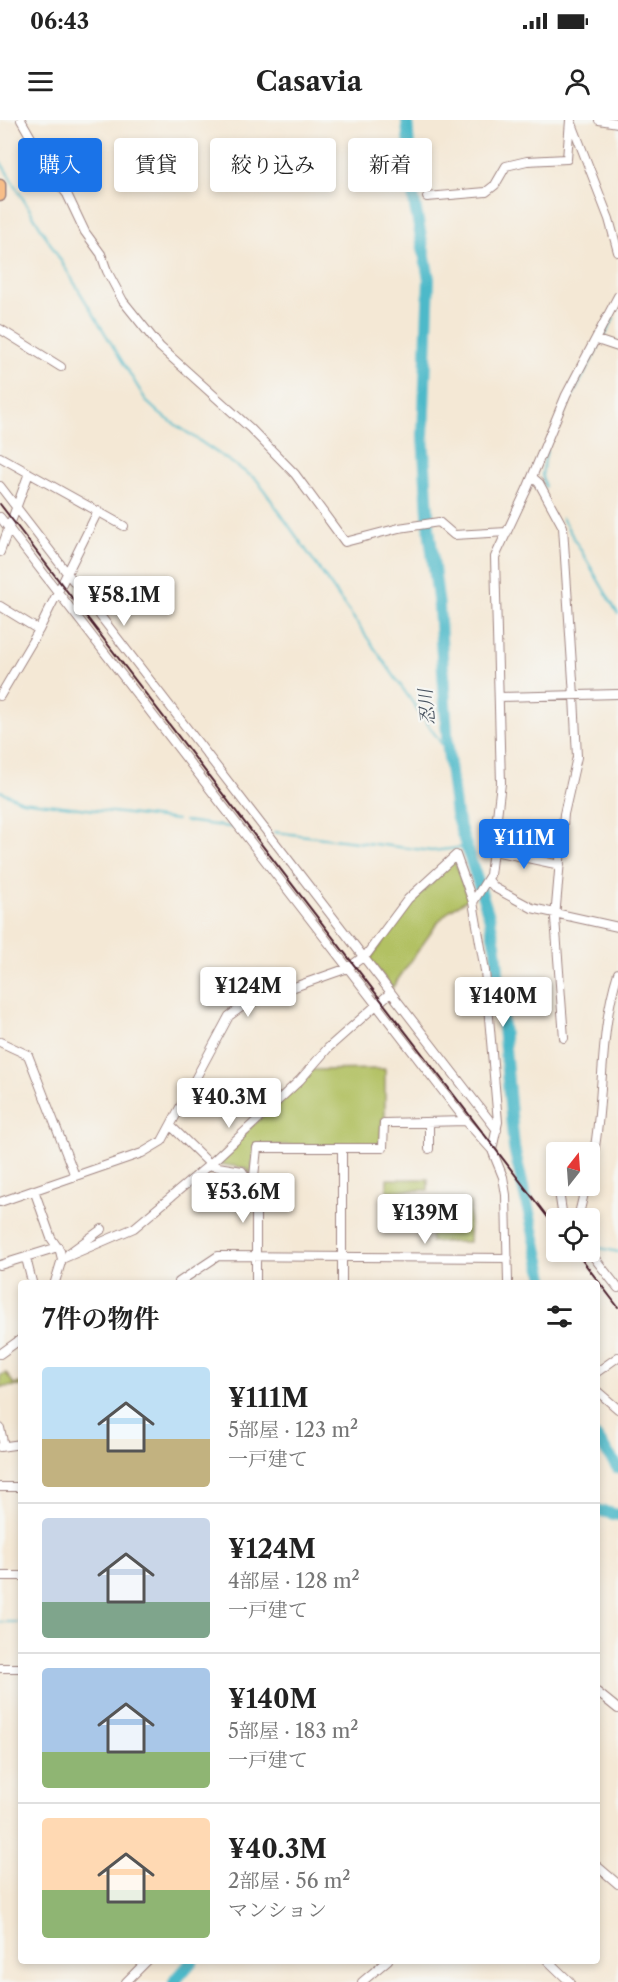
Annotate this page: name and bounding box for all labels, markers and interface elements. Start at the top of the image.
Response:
text: 06:43 [30,8,89,35]
icon: menu [24,65,57,98]
text: Casavia [256,65,362,98]
icon: person [561,65,594,98]
chip: 購入 [18,138,102,192]
chip: 賃貸 [114,138,198,192]
chip: 絞り込み [210,138,336,192]
chip: 新着 [348,138,432,192]
pin: ¥58.1M [75,576,173,627]
text: ¥58.1M [88,583,160,607]
water label: 忍川 [414,686,440,726]
pin: ¥111M [482,819,566,870]
text: ¥111M [493,826,555,850]
pin: ¥124M [206,967,290,1018]
text: ¥124M [214,974,282,998]
pin: ¥140M [461,977,545,1028]
text: ¥140M [469,984,537,1008]
pin: ¥40.3M [180,1078,278,1129]
text: ¥40.3M [191,1085,267,1109]
north arrow [546,1142,600,1196]
map controls [546,1142,600,1262]
pin: ¥53.6M [194,1173,292,1224]
text: ¥53.6M [206,1180,280,1204]
pin: ¥139M [383,1194,467,1245]
text: ¥139M [391,1201,459,1225]
button: locate [546,1208,600,1262]
icon: filters [543,1300,576,1333]
text: 7件の物件 [42,1303,160,1335]
text: ¥111M [228,1382,309,1414]
icon: home [90,1391,162,1463]
text: 5部屋 · 123 m² [228,1418,358,1442]
text: 一戸建て [228,1447,308,1471]
text: ¥124M [228,1533,316,1565]
icon: home [90,1542,162,1614]
text: 4部屋 · 128 m² [228,1569,360,1593]
text: 一戸建て [228,1598,308,1622]
text: ¥140M [228,1683,317,1715]
icon: home [90,1692,162,1764]
text: 5部屋 · 183 m² [228,1719,359,1743]
text: 一戸建て [228,1748,308,1772]
text: ¥40.3M [228,1833,327,1865]
icon: home [90,1842,162,1914]
text: 2部屋 · 56 m² [228,1869,350,1893]
text: マンション [228,1898,327,1922]

